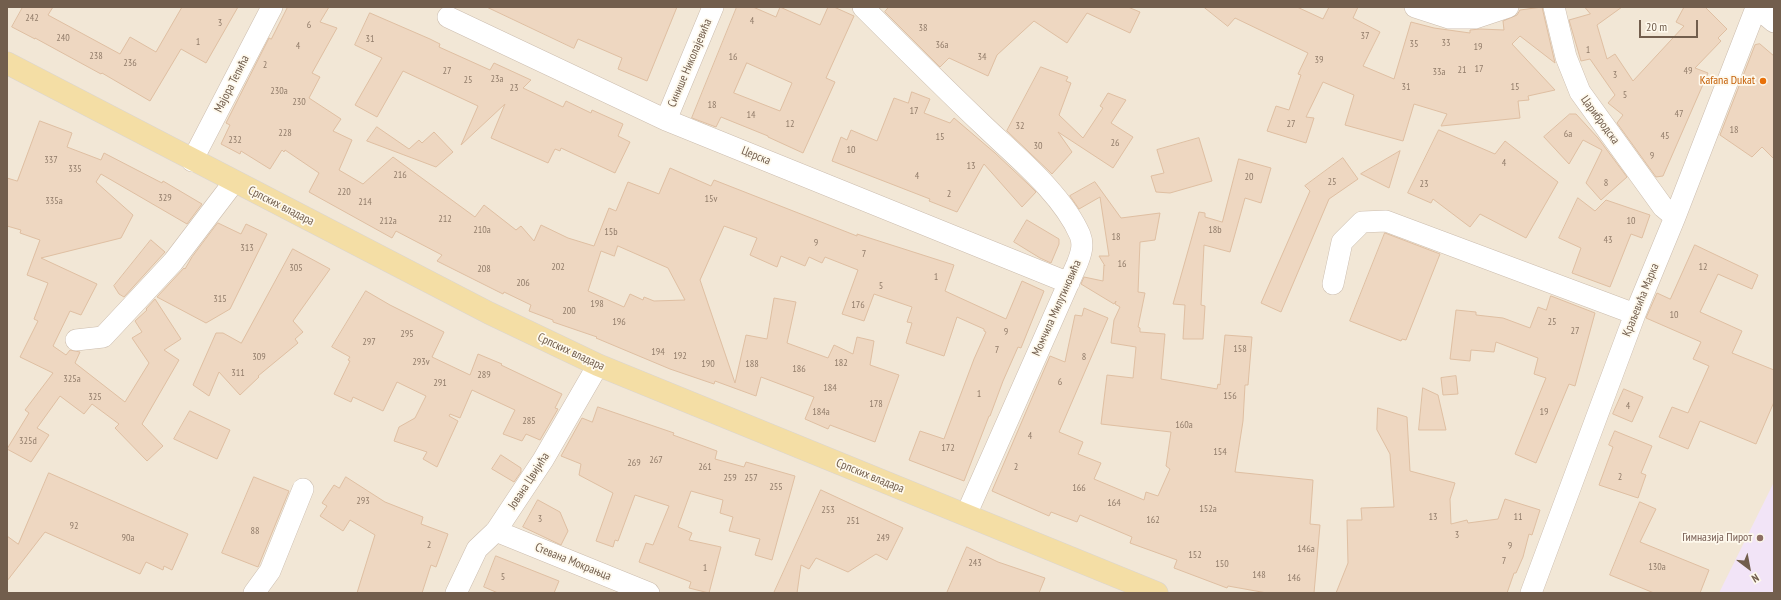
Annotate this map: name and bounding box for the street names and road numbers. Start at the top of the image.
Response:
street label: Синише Николајевића [665,17,715,109]
street label: Мајора Тепића [211,53,253,115]
street label: Царибродска [1578,93,1622,147]
street label: Церска [739,144,773,168]
street label: Српских владара [246,183,316,229]
street label: Момчила Милутиновића [1029,258,1085,358]
street label: Краљевића Марка [1620,261,1662,339]
street label: Српских владара [535,330,607,374]
street label: Јована Цвијића [505,450,553,512]
street label: Српских владара [834,456,906,496]
street label: Стевана Мокрањца [533,540,613,584]

